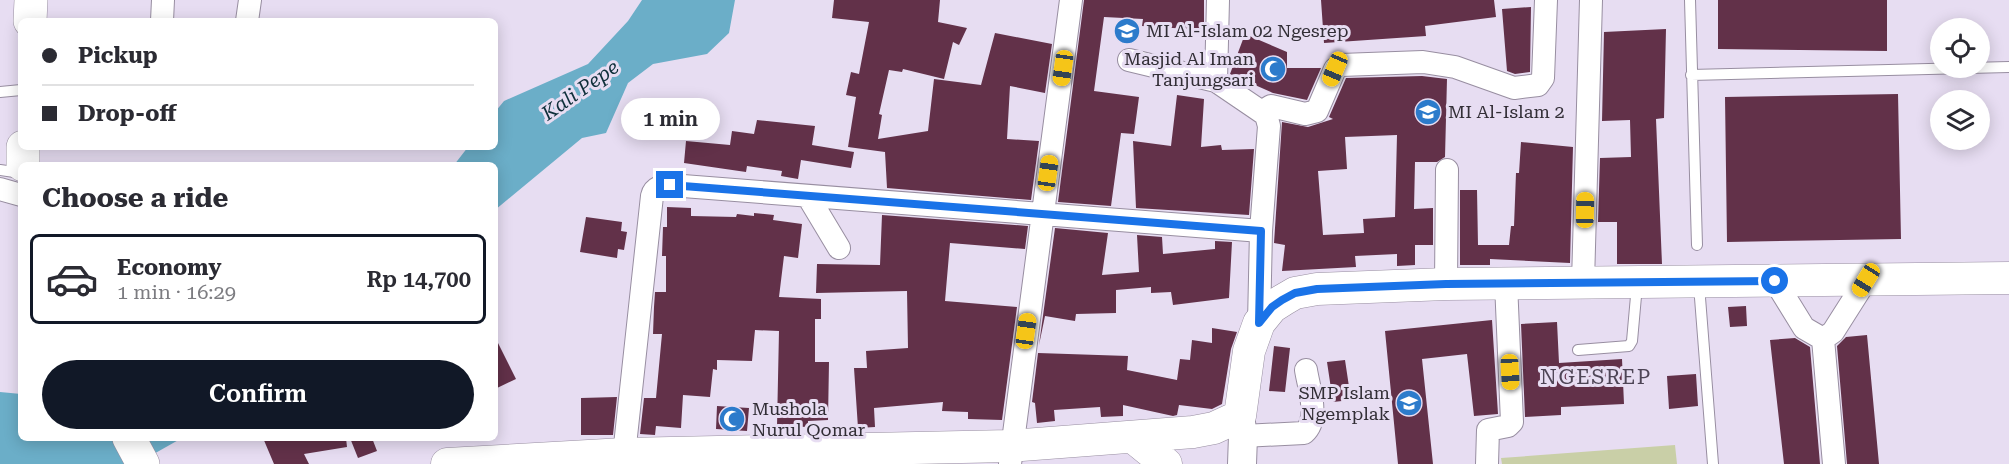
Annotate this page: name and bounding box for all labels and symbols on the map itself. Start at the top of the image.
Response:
school or university icon: MI Al-Islam 02 Ngesrep [1112,16,1142,46]
place label: MI Al-Islam 02 Ngesrep [1146,20,1348,41]
place label: Masjid Al Iman Tanjungsari [1124,48,1254,90]
car [1052,49,1074,87]
car [1320,49,1350,89]
mosque icon: Masjid Al Iman Tanjungsari [1258,54,1288,84]
water label: Kali Pepe [536,55,623,126]
school or university icon: MI Al-Islam 2 [1413,97,1443,127]
callout: 1 min [620,98,720,140]
place label: MI Al-Islam 2 [1448,101,1564,122]
car [1037,154,1059,192]
route end [656,171,683,198]
car [1576,192,1594,228]
car [1849,260,1883,300]
route start [1761,267,1788,294]
car [1015,312,1037,350]
car [1500,354,1520,390]
district label: NGESREP [1540,365,1652,389]
place label: SMP Islam Ngemplak [1298,382,1390,424]
school or university icon: SMP Islam Ngemplak [1394,388,1424,418]
place label: Mushola Nurul Qomar [752,398,865,440]
mosque icon: Mushola Nurul Qomar [717,404,747,434]

